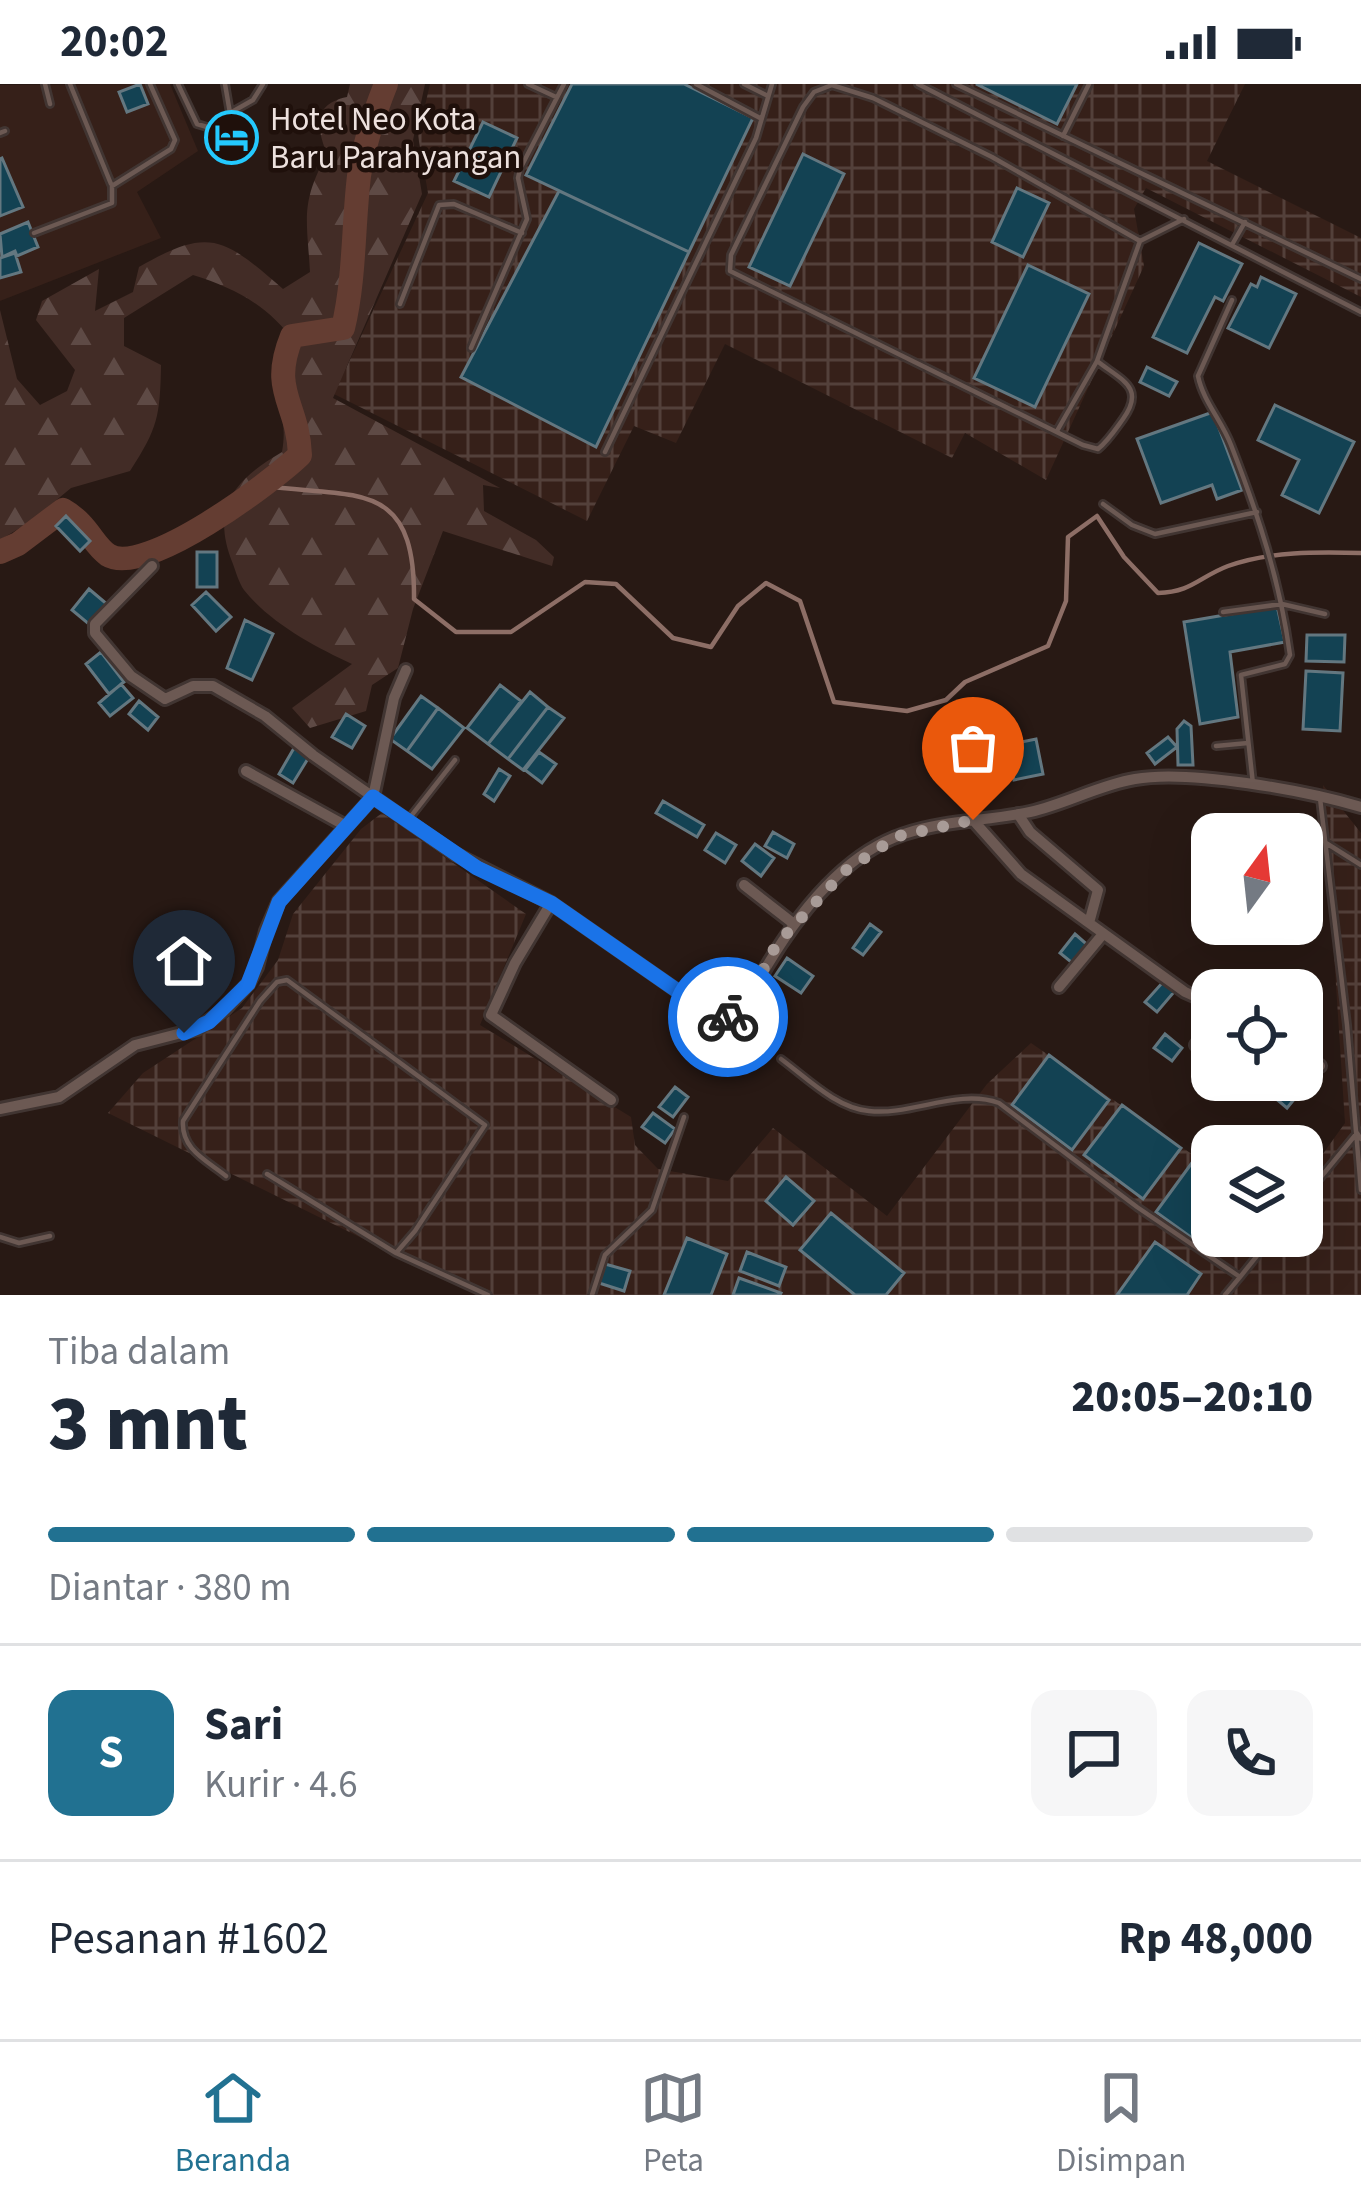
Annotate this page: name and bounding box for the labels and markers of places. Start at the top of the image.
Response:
place label: Hotel Neo Kota Baru Parahyangan [270,96,521,181]
hotel icon: Hotel Neo Kota Baru Parahyangan [203,109,259,165]
pin [922,697,1024,820]
pin [133,910,235,1033]

